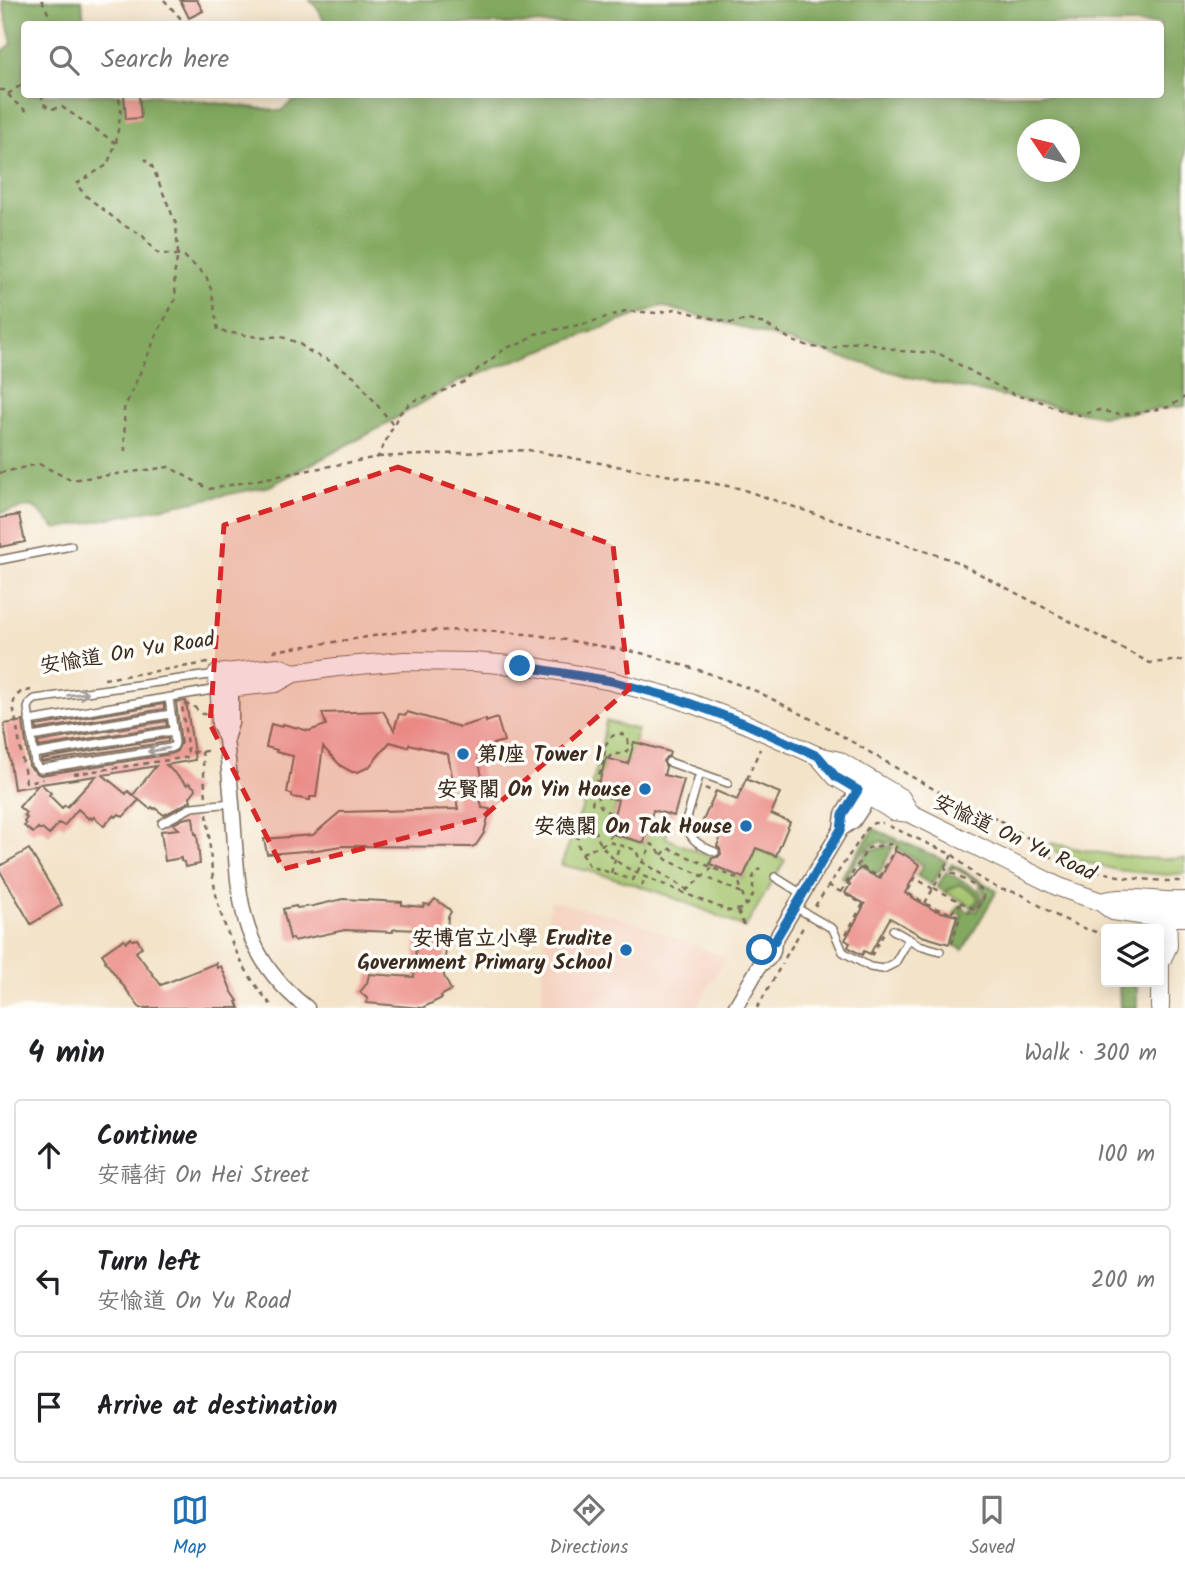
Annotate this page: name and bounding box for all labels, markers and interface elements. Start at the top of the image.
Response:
search box [21,21,1164,98]
text: Search here [101,39,229,81]
icon: search [45,41,83,79]
north arrow [1017,119,1080,182]
street label: 安愉道 On Yu Road [37,623,218,684]
route end [504,650,535,681]
one-way arrow [66,687,89,700]
place label: 第1座 Tower 1 [477,739,602,772]
one-way arrow [147,744,170,757]
marker: 第1座 Tower 1 [455,746,471,762]
place label: 安賢閣 On Yin House [437,774,631,807]
marker: 安賢閣 On Yin House [637,781,653,797]
street label: 安愉道 On Yu Road [927,786,1102,891]
place label: 安德閣 On Tak House [534,811,732,844]
marker: 安德閣 On Tak House [738,818,754,834]
place label: 安博官立小學 Erudite Government Primary School [357,923,612,980]
map controls [1101,924,1164,987]
button: layers [1101,924,1164,987]
route start [746,934,777,965]
marker: 安博官立小學 Erudite Government Primary School [618,942,634,958]
text: 4 min [28,1030,105,1078]
text: Walk · 300 m [1024,1036,1157,1072]
text: Continue [97,1116,198,1158]
icon: ahead [30,1136,68,1174]
text: 100 m [1097,1137,1155,1173]
text: 安禧街 On Hei Street [97,1158,310,1194]
text: Turn left [97,1242,200,1284]
icon: left [30,1262,68,1300]
text: 200 m [1091,1263,1155,1299]
text: 安愉道 On Yu Road [97,1284,290,1320]
text: Arrive at destination [97,1386,337,1428]
icon: arrive [30,1388,68,1426]
tab: Map [171,1491,209,1563]
tab: Directions [550,1491,628,1563]
tab: Saved [969,1491,1014,1563]

